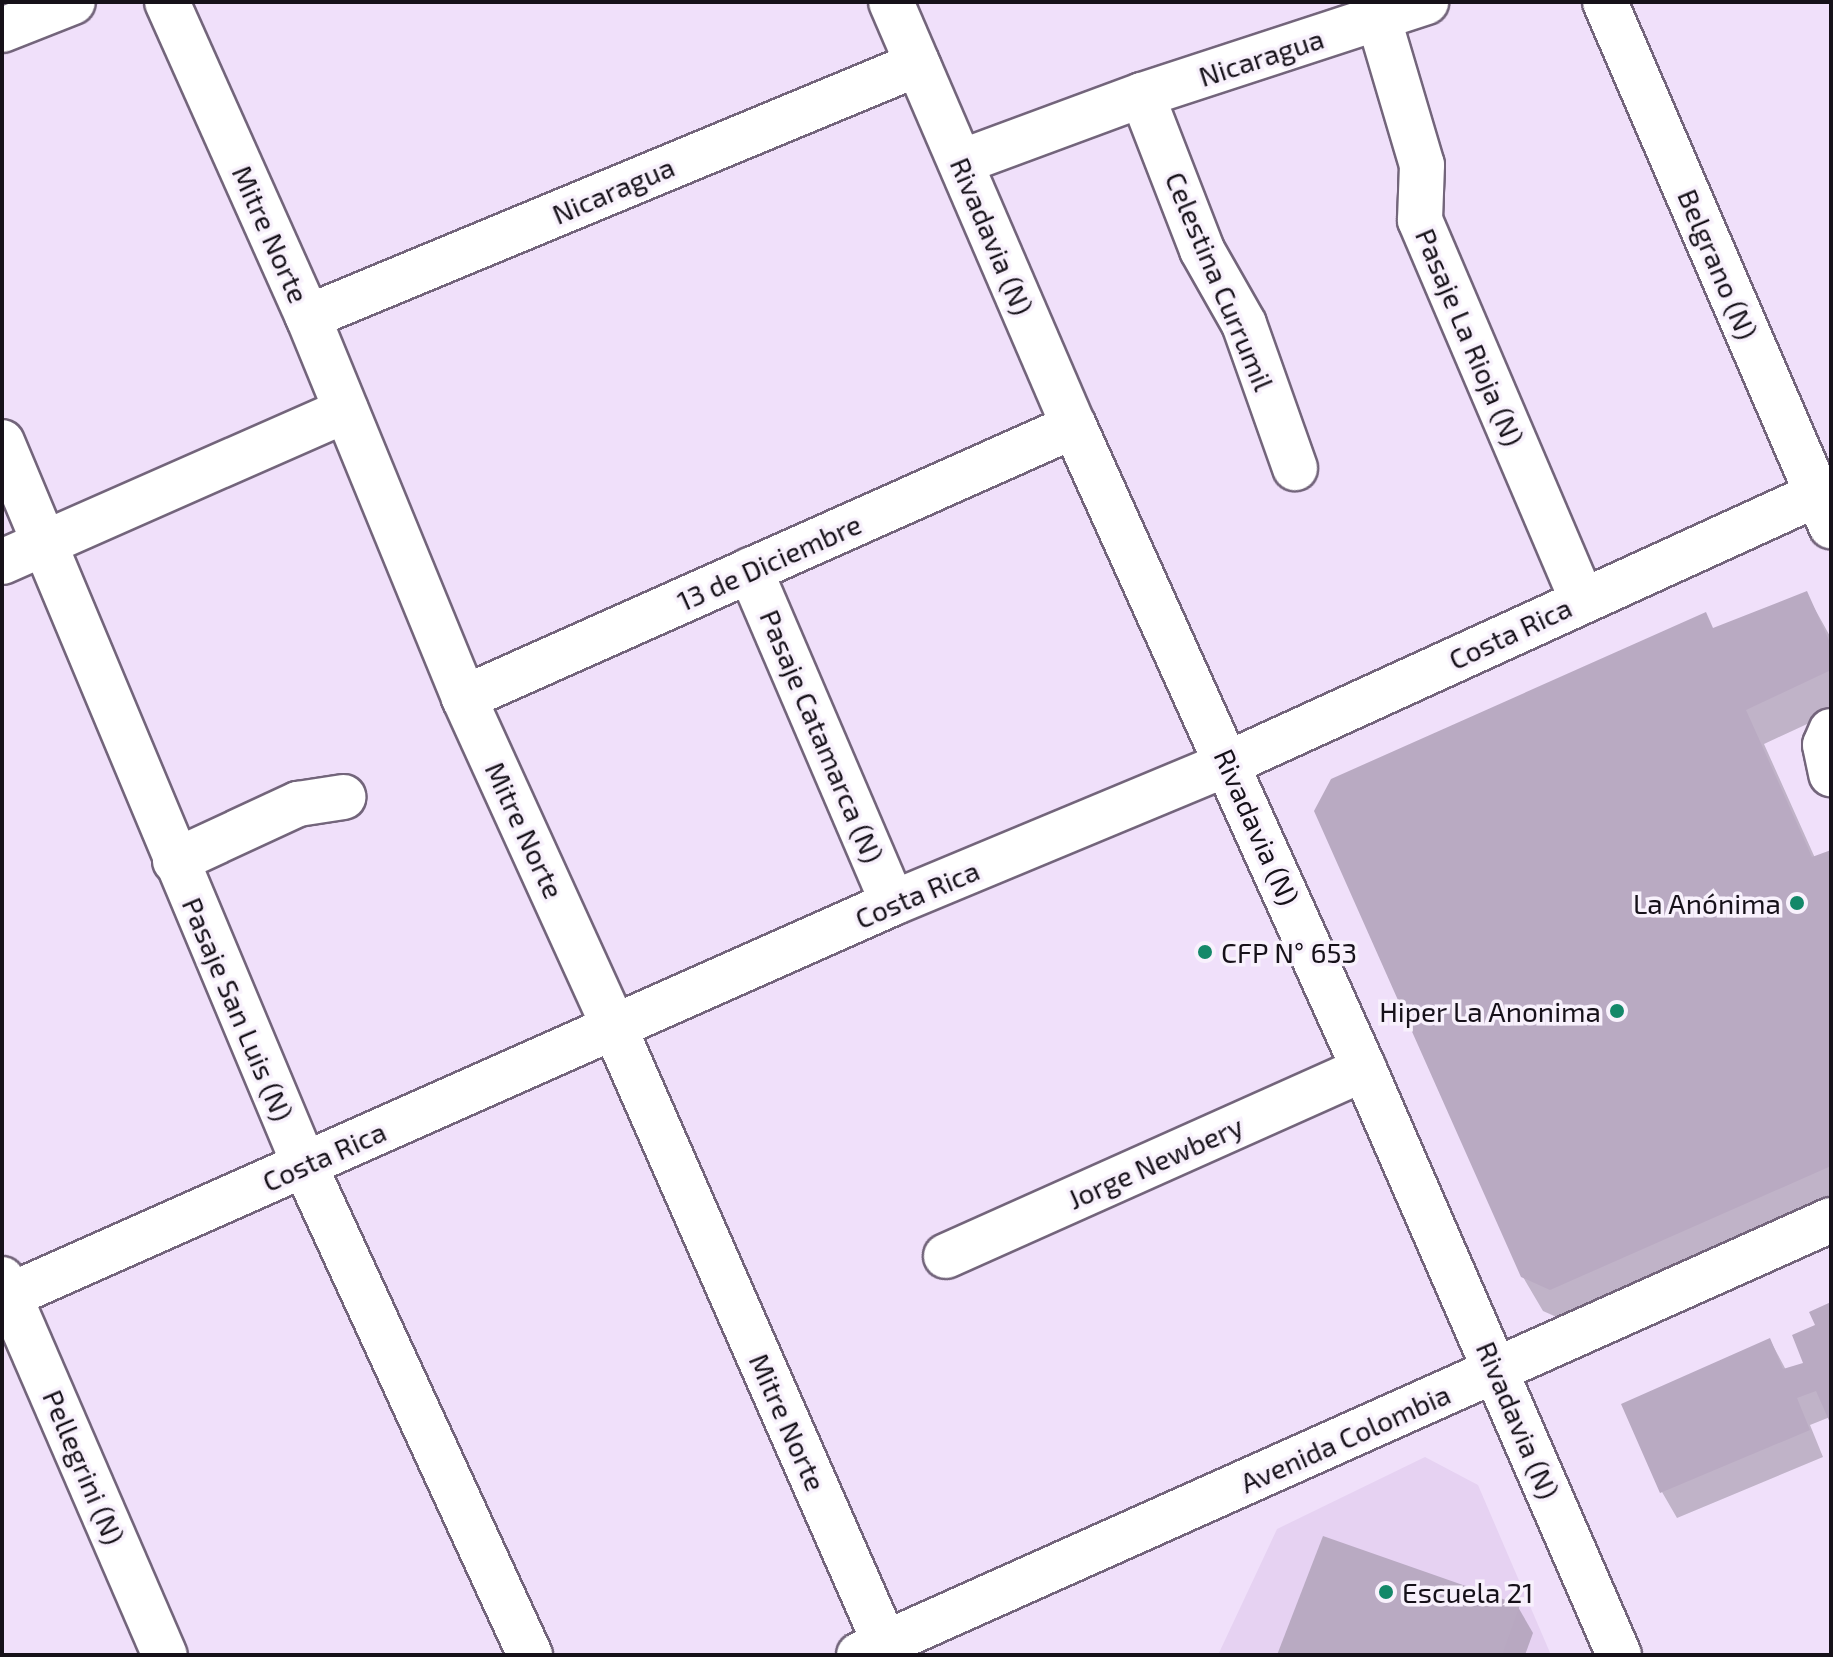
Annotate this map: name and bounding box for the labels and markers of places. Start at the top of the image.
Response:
place label: La Anónima [1632,886,1781,920]
marker: La Anónima [1788,894,1806,912]
place label: CFP N° 653 [1221,935,1358,969]
marker: CFP N° 653 [1196,943,1214,961]
place label: Hiper La Anonima [1378,994,1601,1028]
marker: Hiper La Anonima [1608,1002,1626,1020]
place label: Escuela 21 [1402,1575,1533,1609]
marker: Escuela 21 [1377,1583,1395,1601]

